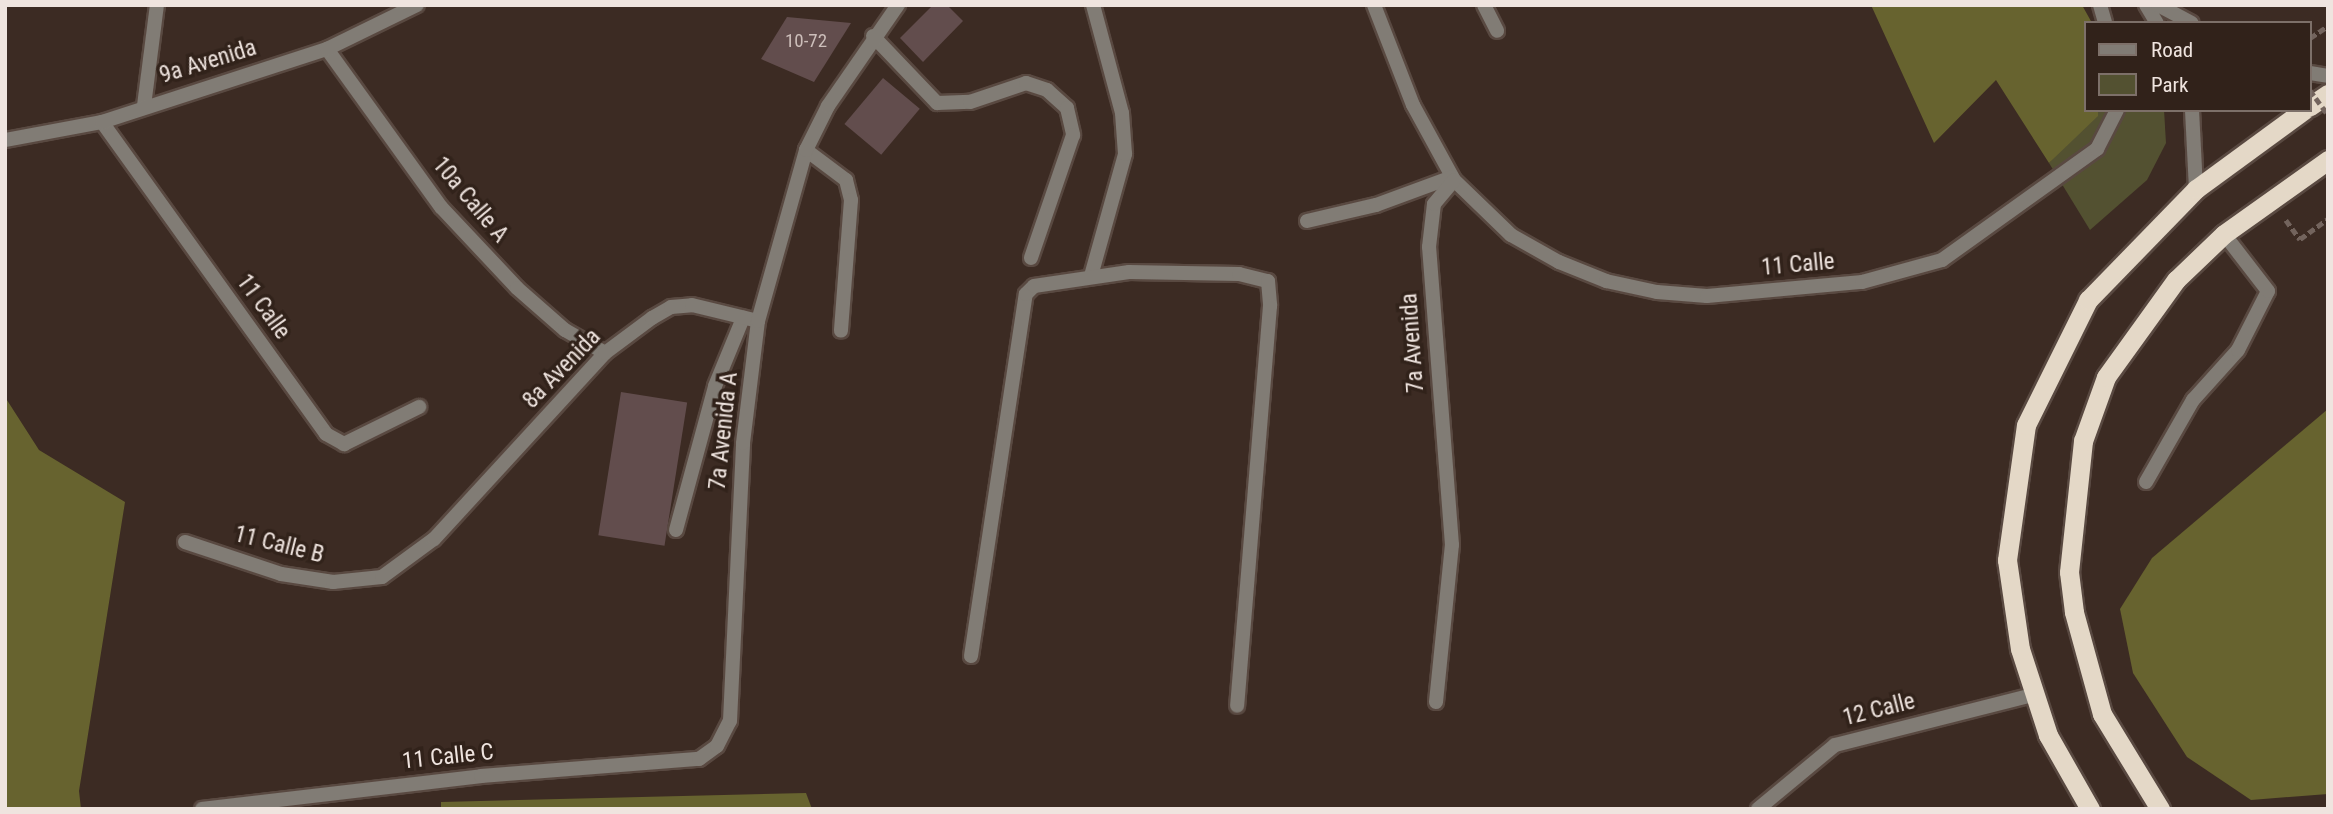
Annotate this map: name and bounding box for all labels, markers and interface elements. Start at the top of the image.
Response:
legend [2084,21,2312,112]
house number: 10-72 [785,30,827,52]
street label: 9a Avenida [156,34,260,90]
text: Road [2151,38,2193,62]
text: Park [2151,73,2188,97]
street label: 10a Calle A [426,152,514,248]
street label: 11 Calle [1760,248,1836,282]
street label: 11 Calle [230,269,296,345]
street label: 7a Avenida [1396,292,1430,394]
street label: 8a Avenida [517,324,607,414]
street label: 7a Avenida A [704,371,744,491]
street label: 11 Calle B [231,521,327,569]
street label: 12 Calle [1840,688,1918,732]
street label: 11 Calle C [401,738,495,776]

